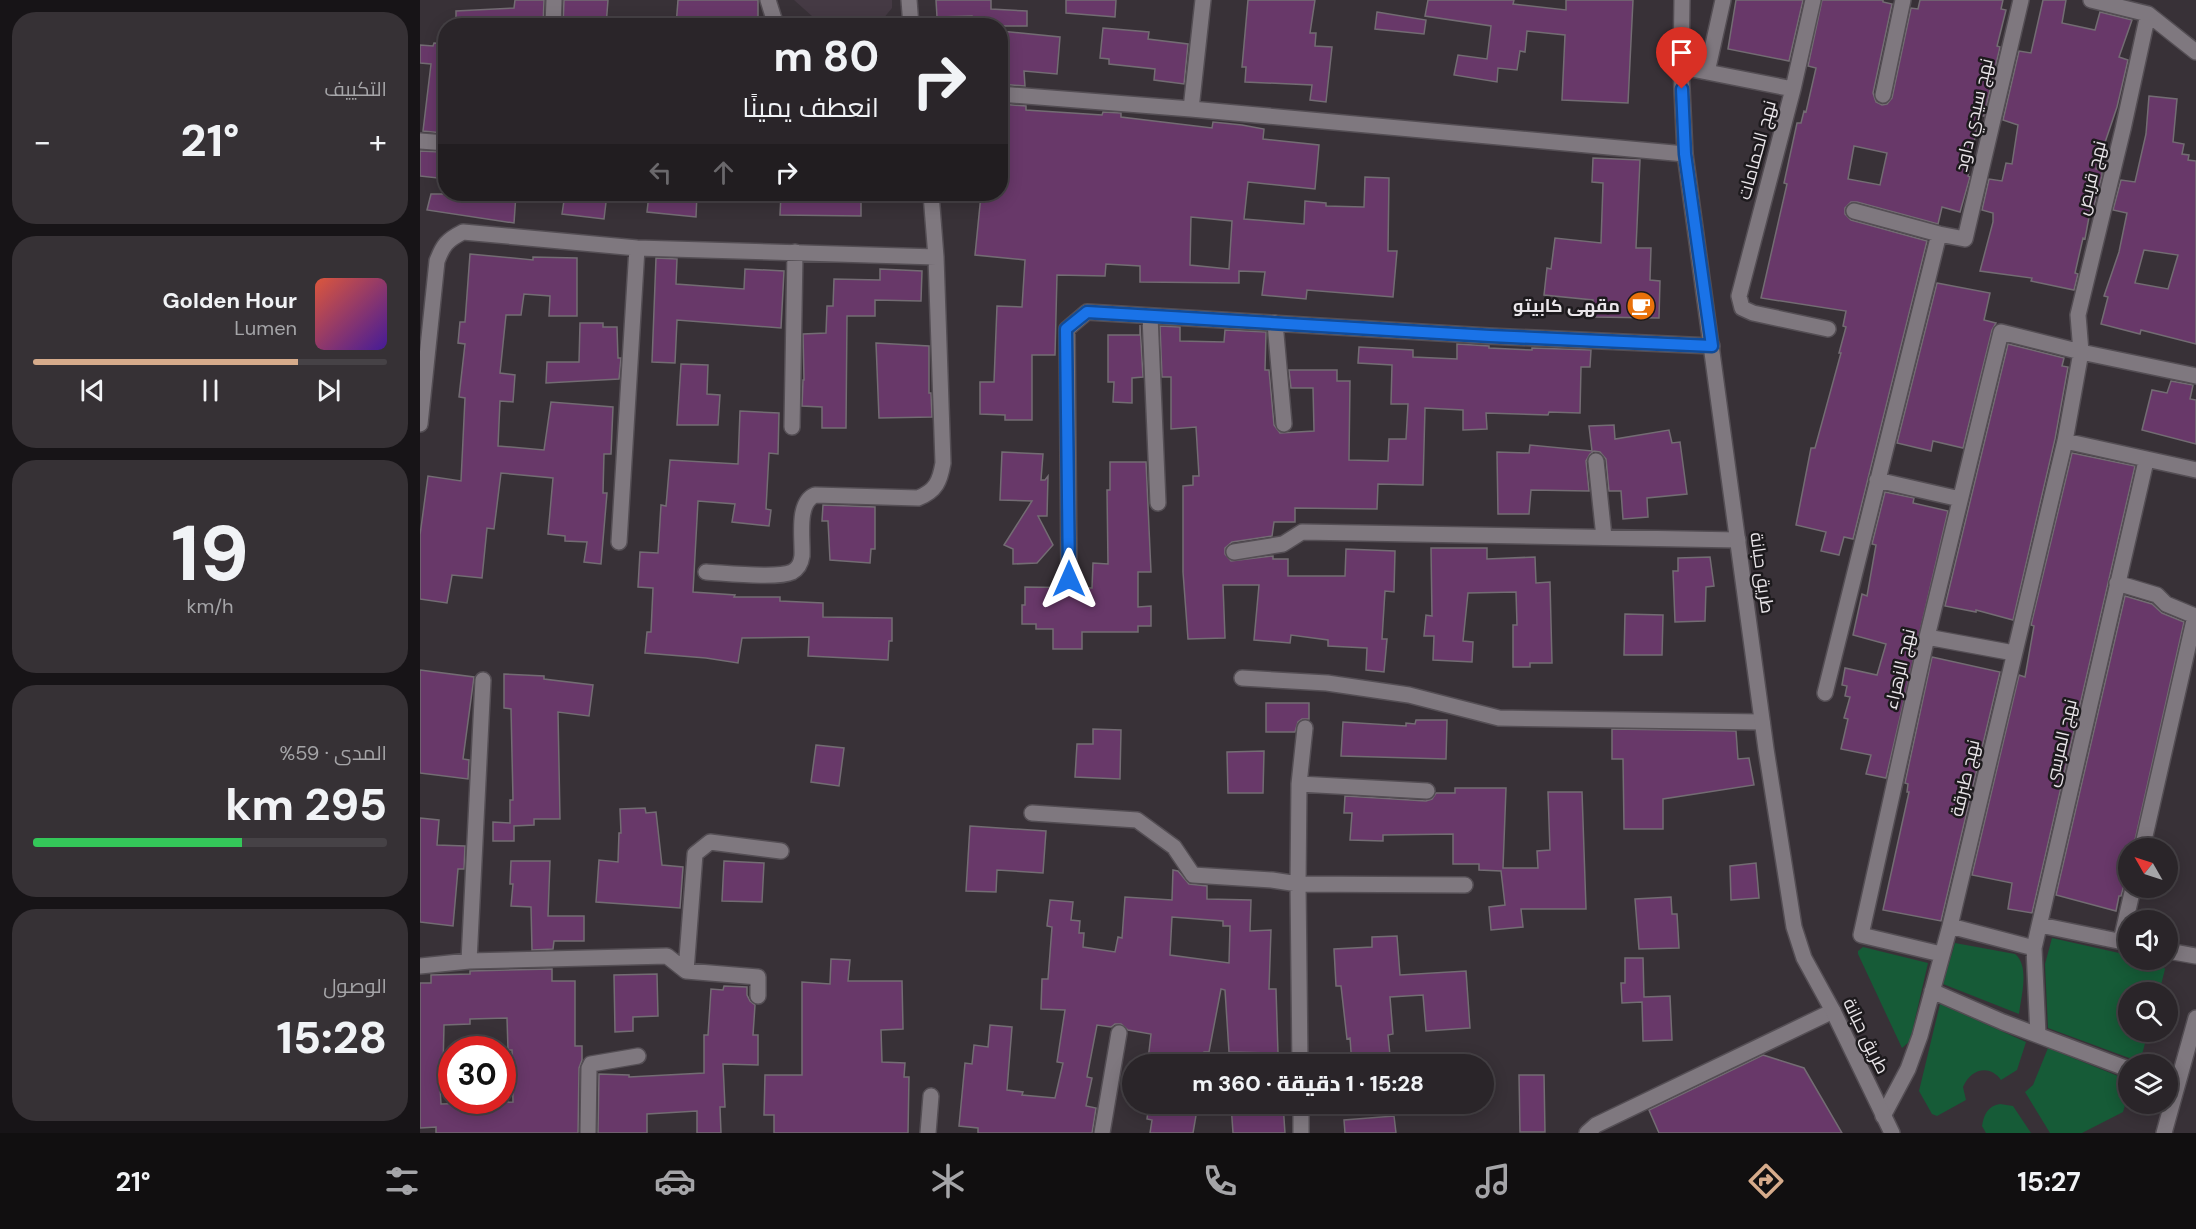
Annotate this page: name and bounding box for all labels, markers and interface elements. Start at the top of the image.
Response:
pin [1656,27,1707,89]
text: 80 m [773,29,879,84]
icon: arrive [1665,36,1698,69]
icon: right [900,42,978,120]
street label: نهج سيدي داود [1949,56,2001,174]
text: التكييف [324,76,387,102]
text: انعطف يمينًا [742,90,879,125]
street label: نهج الحمامات [1732,98,1782,202]
text: 21° [180,111,240,170]
text: − [33,120,51,163]
text: + [369,120,387,163]
street label: نهج قربص [2070,138,2112,218]
icon: left [644,156,677,189]
icon: ahead [707,156,740,189]
icon: right [770,156,803,189]
text: Golden Hour [163,286,297,315]
cafe icon: مقهى كابيتو [1625,290,1657,322]
place label: مقهى كابيتو [1513,294,1620,318]
text: Lumen [234,315,297,341]
icon: previous [76,374,109,407]
icon: pause [194,374,227,407]
icon: next [312,374,345,407]
text: 19 [171,503,249,604]
street label: طريق حبانة [1744,531,1780,615]
position arrow [1037,547,1101,611]
text: km/h [186,593,234,619]
street label: نهج الزهراء [1879,626,1921,712]
street label: نهج المرسى [2039,697,2083,789]
street label: نهج طبرقة [1945,737,1985,819]
text: المدى · 59% [279,740,387,766]
text: 295 km [225,775,387,834]
north arrow [2118,838,2178,898]
map controls [2118,838,2178,1114]
button: sound [2118,910,2178,970]
text: الوصول [323,973,387,999]
button: search [2118,982,2178,1042]
street label: طريق حبانة [1837,994,1895,1078]
text: 15:28 [276,1008,387,1067]
speed limit sign: 30 [438,1036,516,1114]
button: layers [2118,1054,2178,1114]
text: 15:28 · 1 دقيقة · 360 m [1192,1069,1424,1098]
icon: filters [381,1160,423,1202]
icon: car [654,1160,696,1202]
icon: climate [927,1160,969,1202]
icon: phone [1199,1160,1241,1202]
icon: music [1472,1160,1514,1202]
icon: directions [1745,1160,1787,1202]
text: 21° [115,1164,151,1199]
text: 15:27 [2017,1164,2081,1199]

